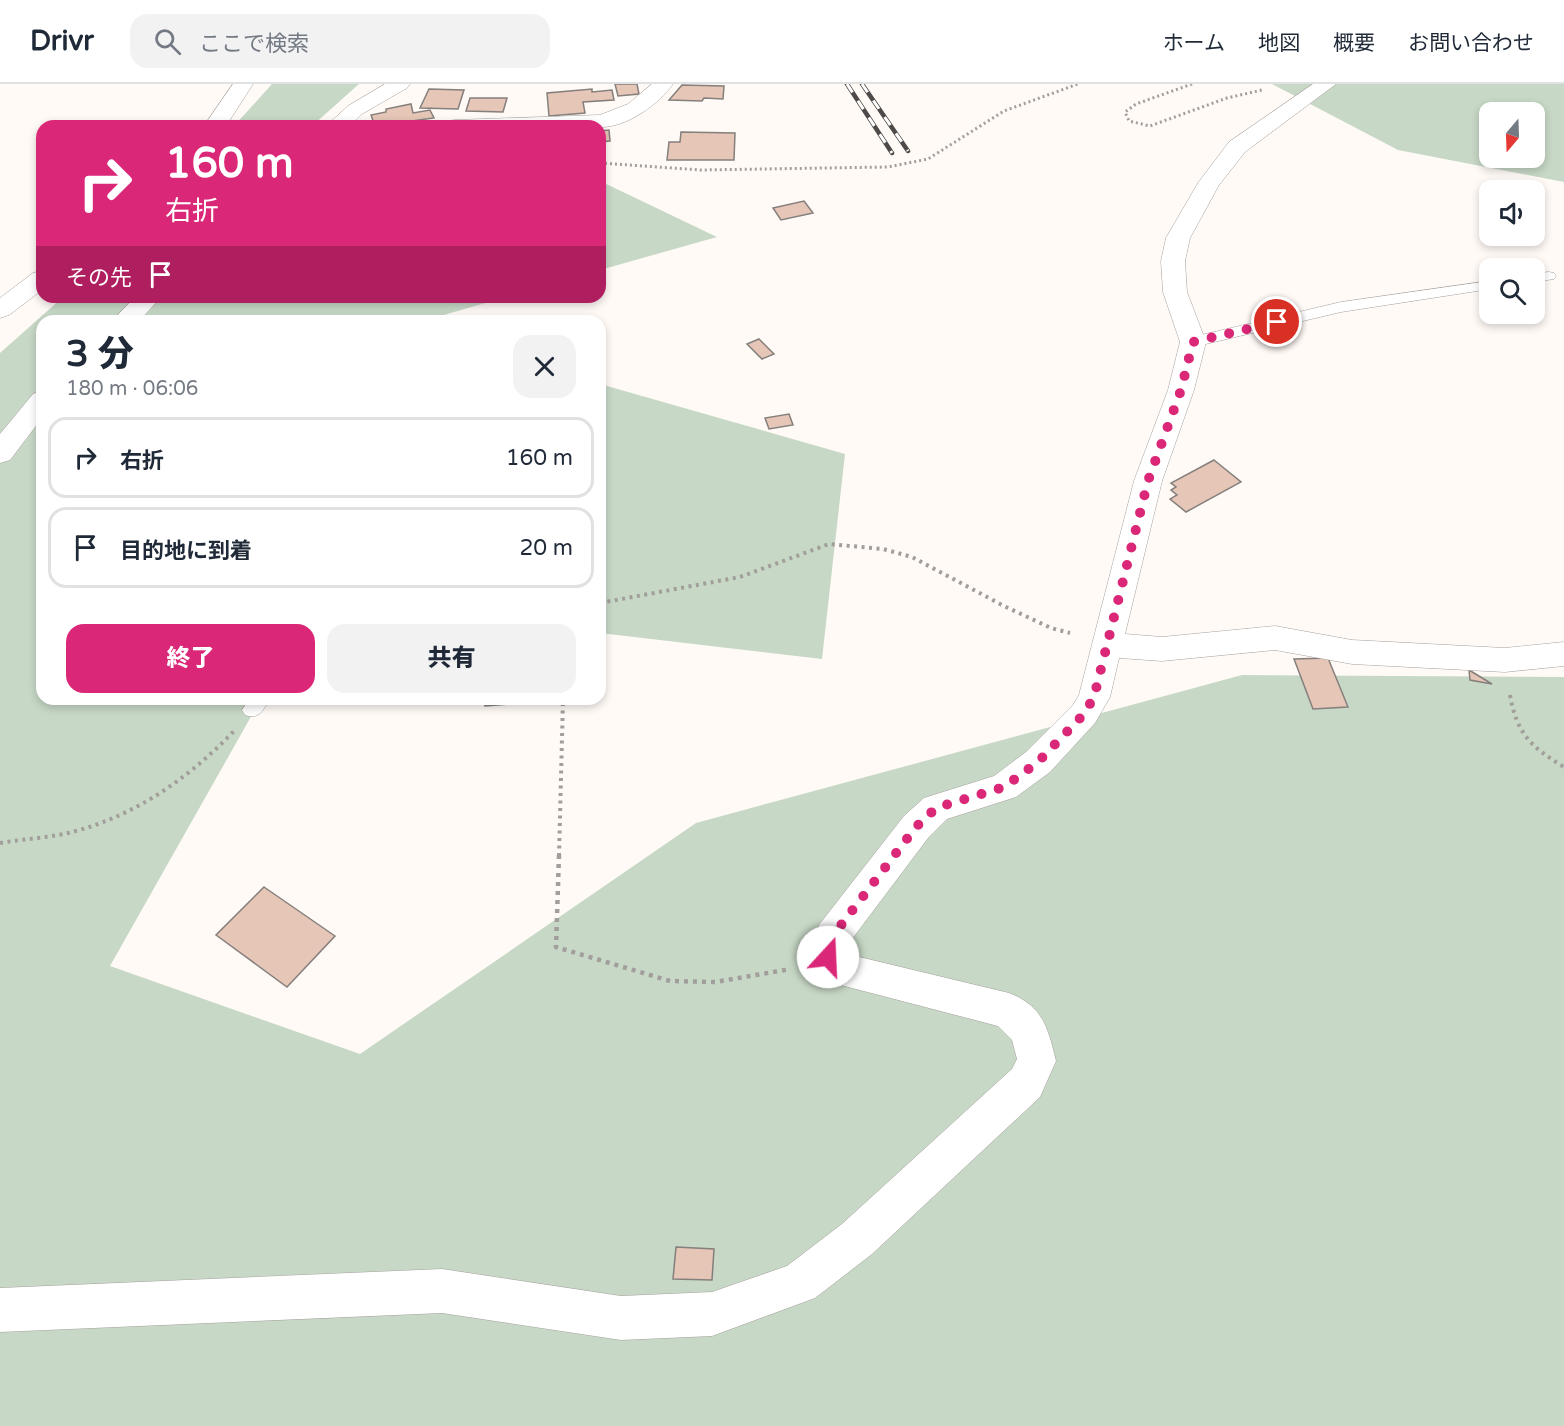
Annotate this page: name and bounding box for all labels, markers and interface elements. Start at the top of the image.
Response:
search box [130,14,550,68]
text: Drivr [30,24,94,58]
icon: search [151,25,184,58]
text: ここで検索 [199,31,309,57]
text: ホーム [1163,31,1225,56]
text: 地図 [1258,31,1300,56]
text: 概要 [1333,31,1375,56]
text: お問い合わせ [1408,31,1534,56]
north arrow [1479,102,1545,168]
map controls [1479,102,1545,324]
text: 160 m [165,138,294,189]
icon: right [66,144,144,222]
button: sound [1479,180,1545,246]
text: 右折 [165,195,219,228]
icon: arrive [144,258,177,291]
button: search [1479,258,1545,324]
text: その先 [66,265,132,291]
pin [1251,296,1302,347]
icon: arrive [1260,305,1293,338]
text: 3 分 [66,333,134,376]
button: close [513,335,576,398]
text: 180 m · 06:06 [66,377,198,401]
icon: right [69,441,102,474]
text: 160 m [506,445,573,471]
text: 右折 [120,448,164,474]
icon: arrive [69,531,102,564]
text: 20 m [519,535,573,561]
text: 目的地に到着 [120,538,252,564]
button: 終了 [66,624,315,693]
button: 共有 [327,624,576,693]
position arrow [796,925,860,989]

